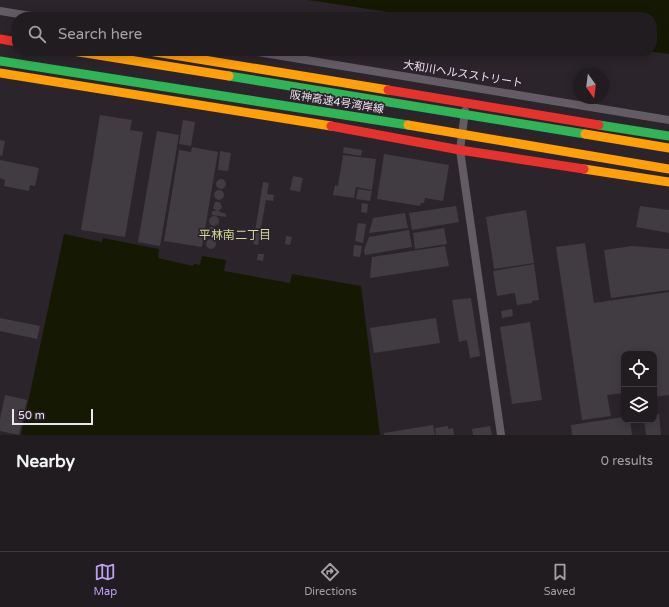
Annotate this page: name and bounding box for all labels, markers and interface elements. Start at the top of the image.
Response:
search box [12,12,657,56]
icon: search [26,23,48,45]
text: Search here [58,25,142,43]
street label: 大和川ヘルスストリート [402,58,524,90]
north arrow [573,68,609,104]
street label: 阪神高速4号湾岸線 [289,88,385,116]
district label: 平林南二丁目 [199,228,271,242]
map controls [621,351,657,423]
button: locate [621,351,657,387]
button: layers [621,387,657,423]
scale bar [12,407,93,426]
text: 50 m [18,409,45,422]
text: Nearby [16,451,75,472]
text: 0 results [601,453,653,469]
tab: Map [93,561,117,598]
tab: Directions [304,561,357,598]
tab: Saved [544,561,576,598]

